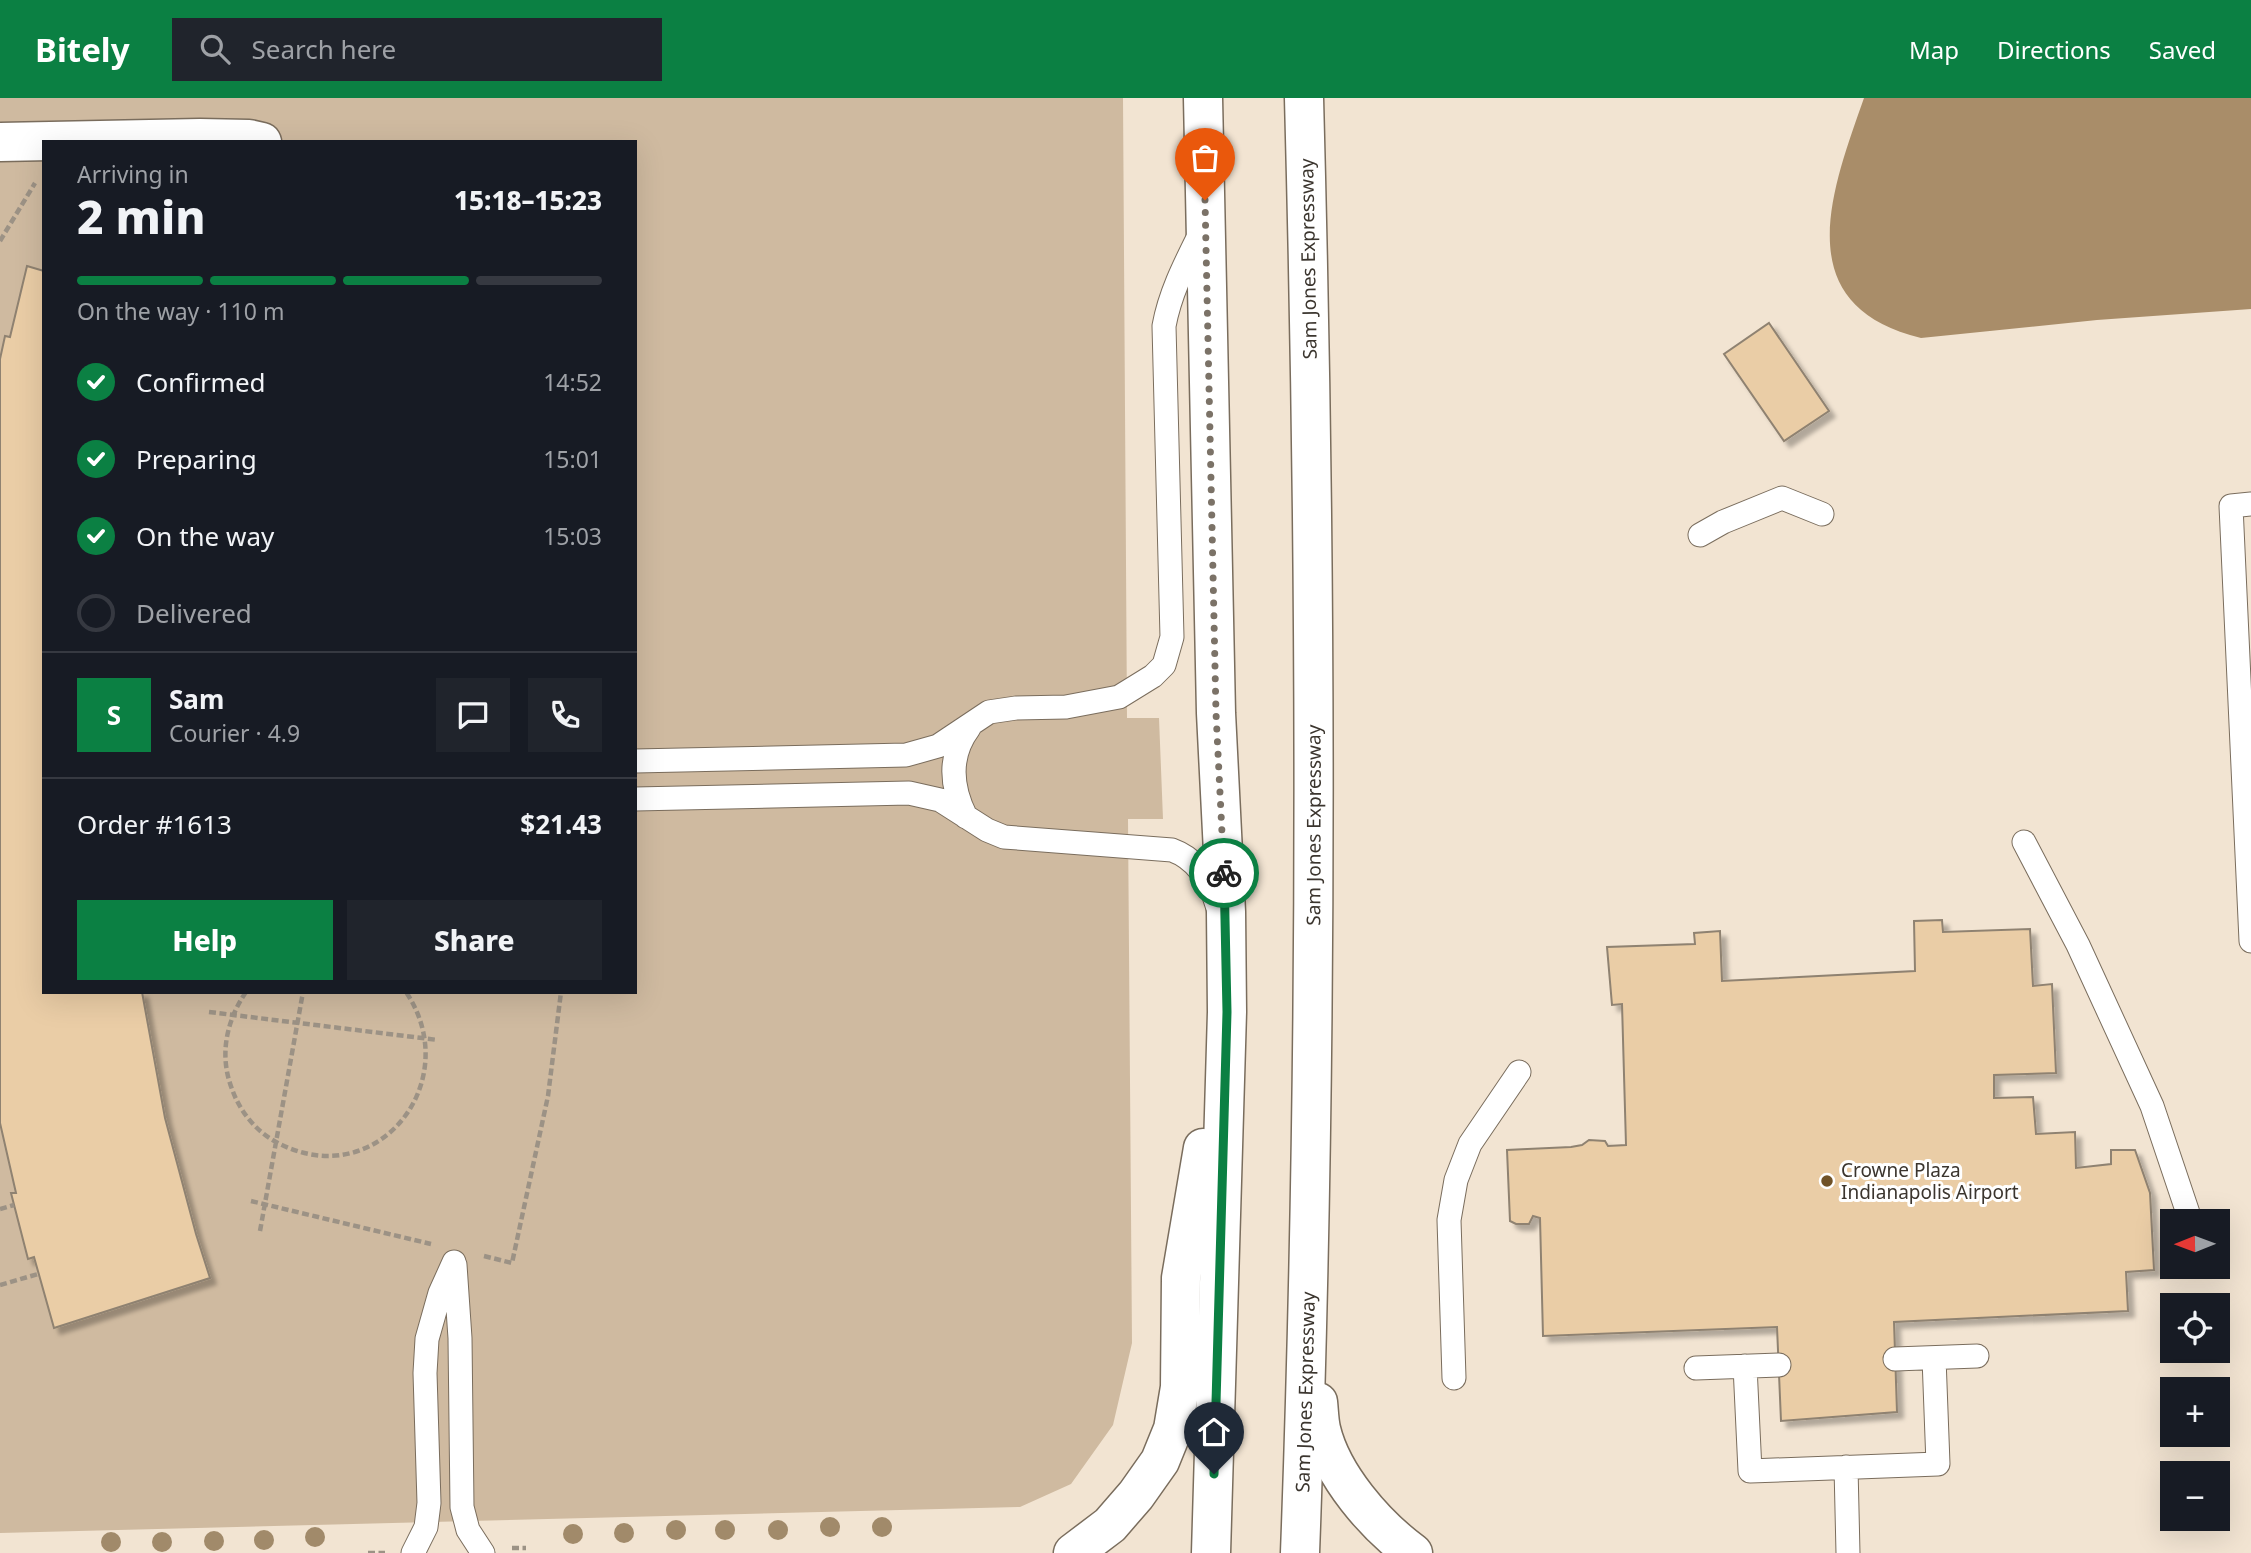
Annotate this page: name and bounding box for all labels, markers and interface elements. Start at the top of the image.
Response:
search box [172,18,662,81]
text: Bitely [35,27,130,72]
icon: search [196,30,234,68]
text: Search here [252,31,396,67]
text: Map [1909,33,1959,66]
text: Directions [1997,33,2111,66]
text: Saved [2149,33,2216,66]
pin [1175,128,1235,200]
icon: bag [1186,139,1224,177]
text: Arriving in [77,158,189,190]
street label: Sam Jones Expressway [1293,158,1323,360]
text: 15:18–15:23 [454,182,602,218]
text: 2 min [77,185,206,247]
text: On the way · 110 m [77,295,284,327]
icon: check [77,363,115,401]
text: Confirmed [136,364,266,400]
text: 14:52 [543,366,602,398]
icon: check [77,440,115,478]
text: Preparing [136,441,257,477]
text: 15:01 [543,443,602,475]
icon: check [77,517,115,555]
text: On the way [136,518,274,554]
text: 15:03 [543,520,602,552]
text: Delivered [136,595,252,631]
button: chat [436,678,510,752]
button: phone [528,678,602,752]
text: Sam [169,681,224,717]
text: S [107,697,121,733]
text: Courier · 4.9 [169,717,300,749]
street label: Sam Jones Expressway [1300,724,1327,926]
text: Order #1613 [77,806,232,842]
text: $21.43 [520,806,602,842]
courier [1189,838,1259,908]
icon: bike [1205,854,1243,892]
button: Help [77,900,333,980]
button: Share [347,900,602,980]
place label: Crowne Plaza Indianapolis Airport [1841,1157,2019,1205]
marker: Crowne Plaza Indianapolis Airport [1819,1173,1835,1189]
north arrow [2160,1209,2230,1279]
map controls [2160,1209,2230,1531]
street label: Sam Jones Expressway [1289,1291,1321,1493]
button: locate [2160,1293,2230,1363]
button: + [2160,1377,2230,1447]
pin [1184,1402,1244,1474]
icon: home [1195,1413,1233,1451]
button: − [2160,1461,2230,1531]

